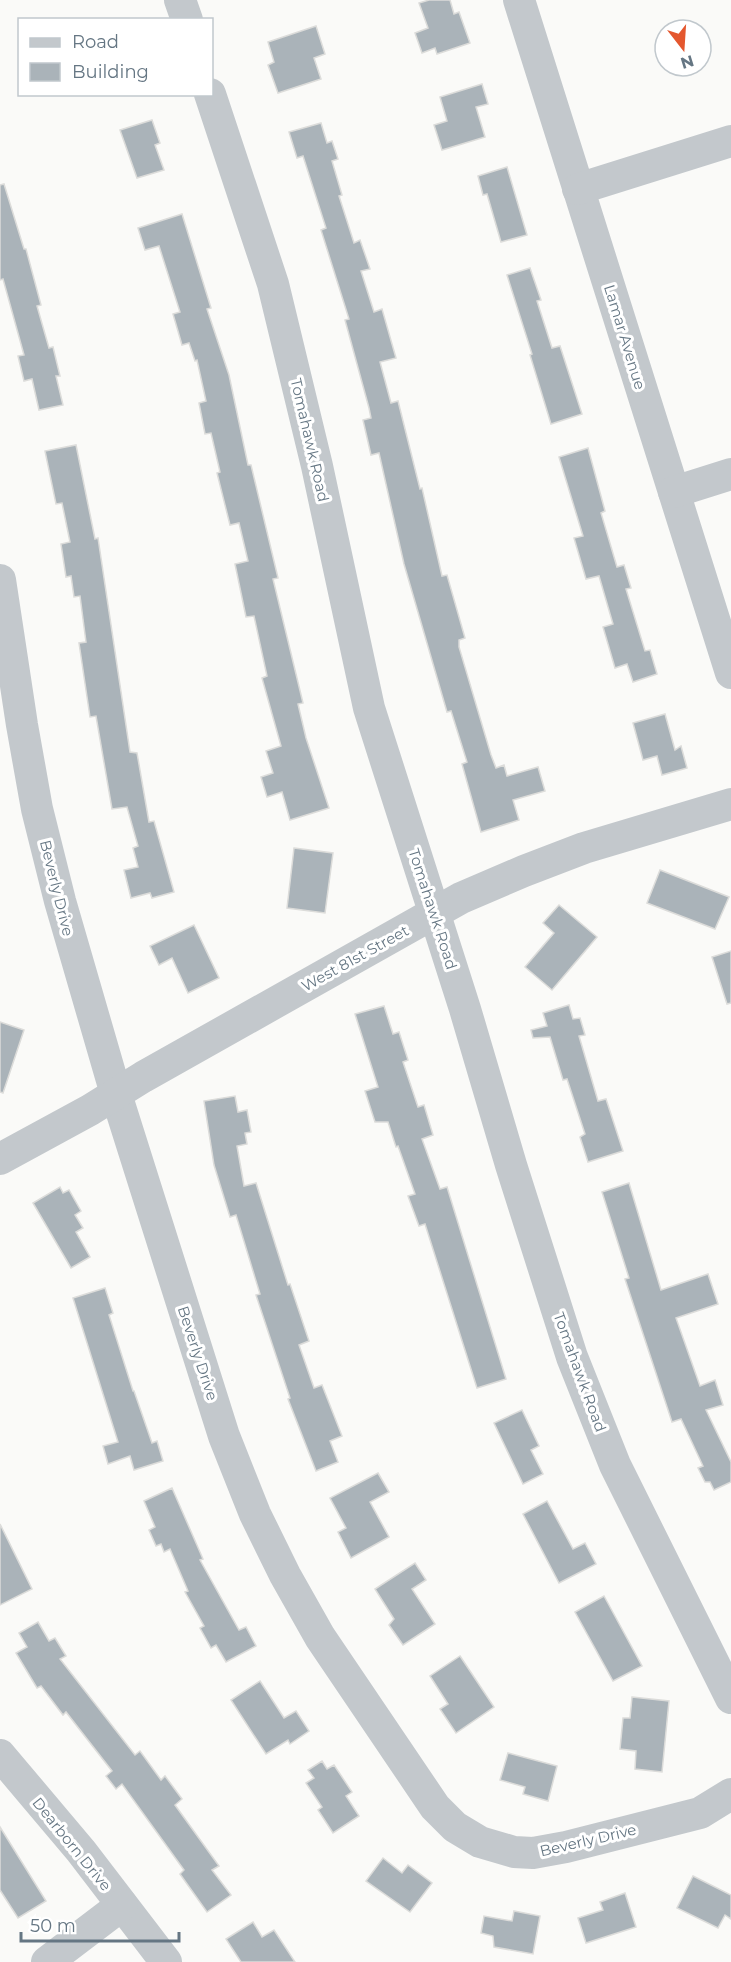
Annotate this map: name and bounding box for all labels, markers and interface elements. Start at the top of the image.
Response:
legend [18,18,213,96]
north arrow [653,18,713,78]
text: Road [72,31,119,53]
text: N [678,51,696,73]
text: Building [72,61,149,83]
street label: Lamar Avenue [600,282,650,392]
street label: Tomahawk Road [287,376,333,504]
street label: Beverly Drive [36,838,78,938]
street label: Tomahawk Road [404,846,462,972]
street label: West 81st Street [298,921,412,995]
street label: Beverly Drive [174,1303,222,1403]
street label: Tomahawk Road [550,1309,610,1435]
street label: Dearborn Drive [28,1793,116,1895]
street label: Beverly Drive [538,1820,638,1860]
scale bar [21,1905,178,1943]
text: 50 m [30,1915,76,1937]

